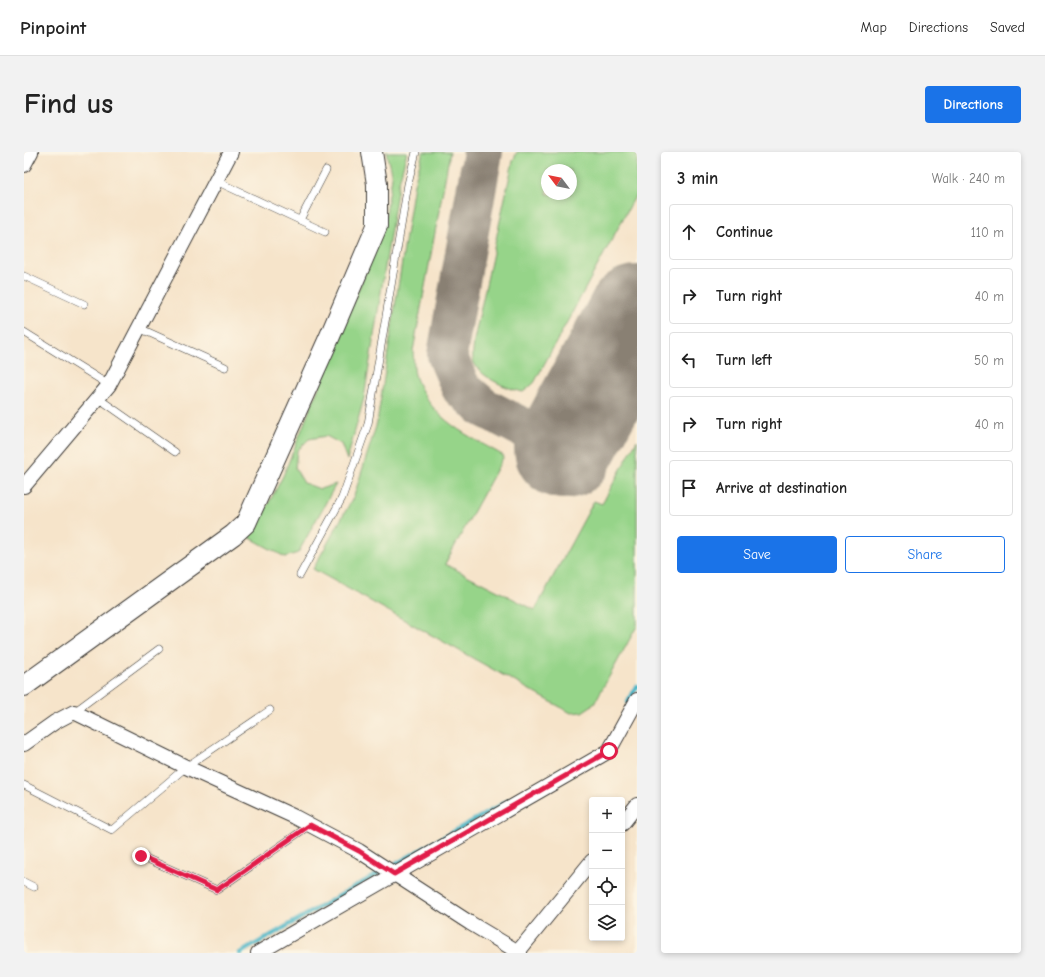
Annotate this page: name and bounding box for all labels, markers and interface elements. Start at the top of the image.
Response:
text: Pinpoint [20,17,86,39]
text: Map [860,19,887,36]
text: Directions [909,19,968,36]
text: Saved [990,19,1025,36]
button: Directions [925,86,1021,123]
text: Find us [24,88,113,120]
north arrow [541,164,577,200]
text: 3 min [677,169,718,188]
text: Walk · 240 m [932,171,1005,186]
icon: ahead [678,221,700,243]
text: Continue [716,223,773,241]
text: 110 m [971,225,1004,240]
icon: right [678,285,700,307]
text: Turn right [716,287,782,305]
text: 40 m [975,289,1004,304]
icon: left [678,349,700,371]
text: Turn left [716,351,772,369]
text: 50 m [974,353,1004,368]
icon: right [678,413,700,435]
text: Turn right [716,415,782,433]
text: 40 m [975,417,1004,432]
icon: arrive [678,477,700,499]
text: Arrive at destination [716,479,847,497]
button: Save [677,536,837,573]
button: Share [845,536,1005,573]
route start [600,742,618,760]
map controls [589,797,625,941]
button: + [589,797,625,833]
button: − [589,833,625,869]
route end [132,847,150,865]
button: locate [589,869,625,905]
button: layers [589,905,625,941]

